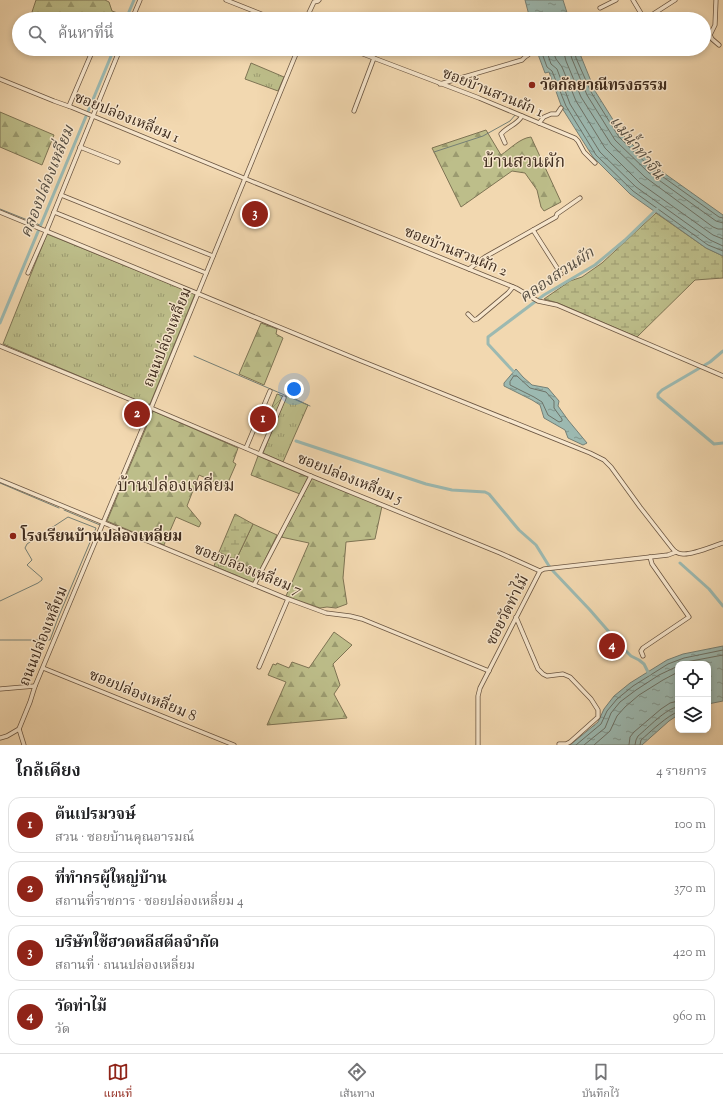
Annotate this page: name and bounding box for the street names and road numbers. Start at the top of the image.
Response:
street label: ซอยบ้านสวนผัก 1 [439,63,546,123]
street label: ซอยปล่องเหลี่ยม 1 [71,86,183,149]
street label: ซอยบ้านสวนผัก 2 [401,222,510,283]
street label: ถนนปล่องเหลี่ยม [137,284,198,391]
street label: ซอยปล่องเหลี่ยม 5 [294,447,406,510]
street label: ซอยปล่องเหลี่ยม 7 [190,537,306,602]
street label: ซอยวัดท่าไม้ [480,571,535,649]
street label: ถนนปล่องเหลี่ยม [13,583,74,690]
street label: ซอยปล่องเหลี่ยม 8 [85,663,200,728]

